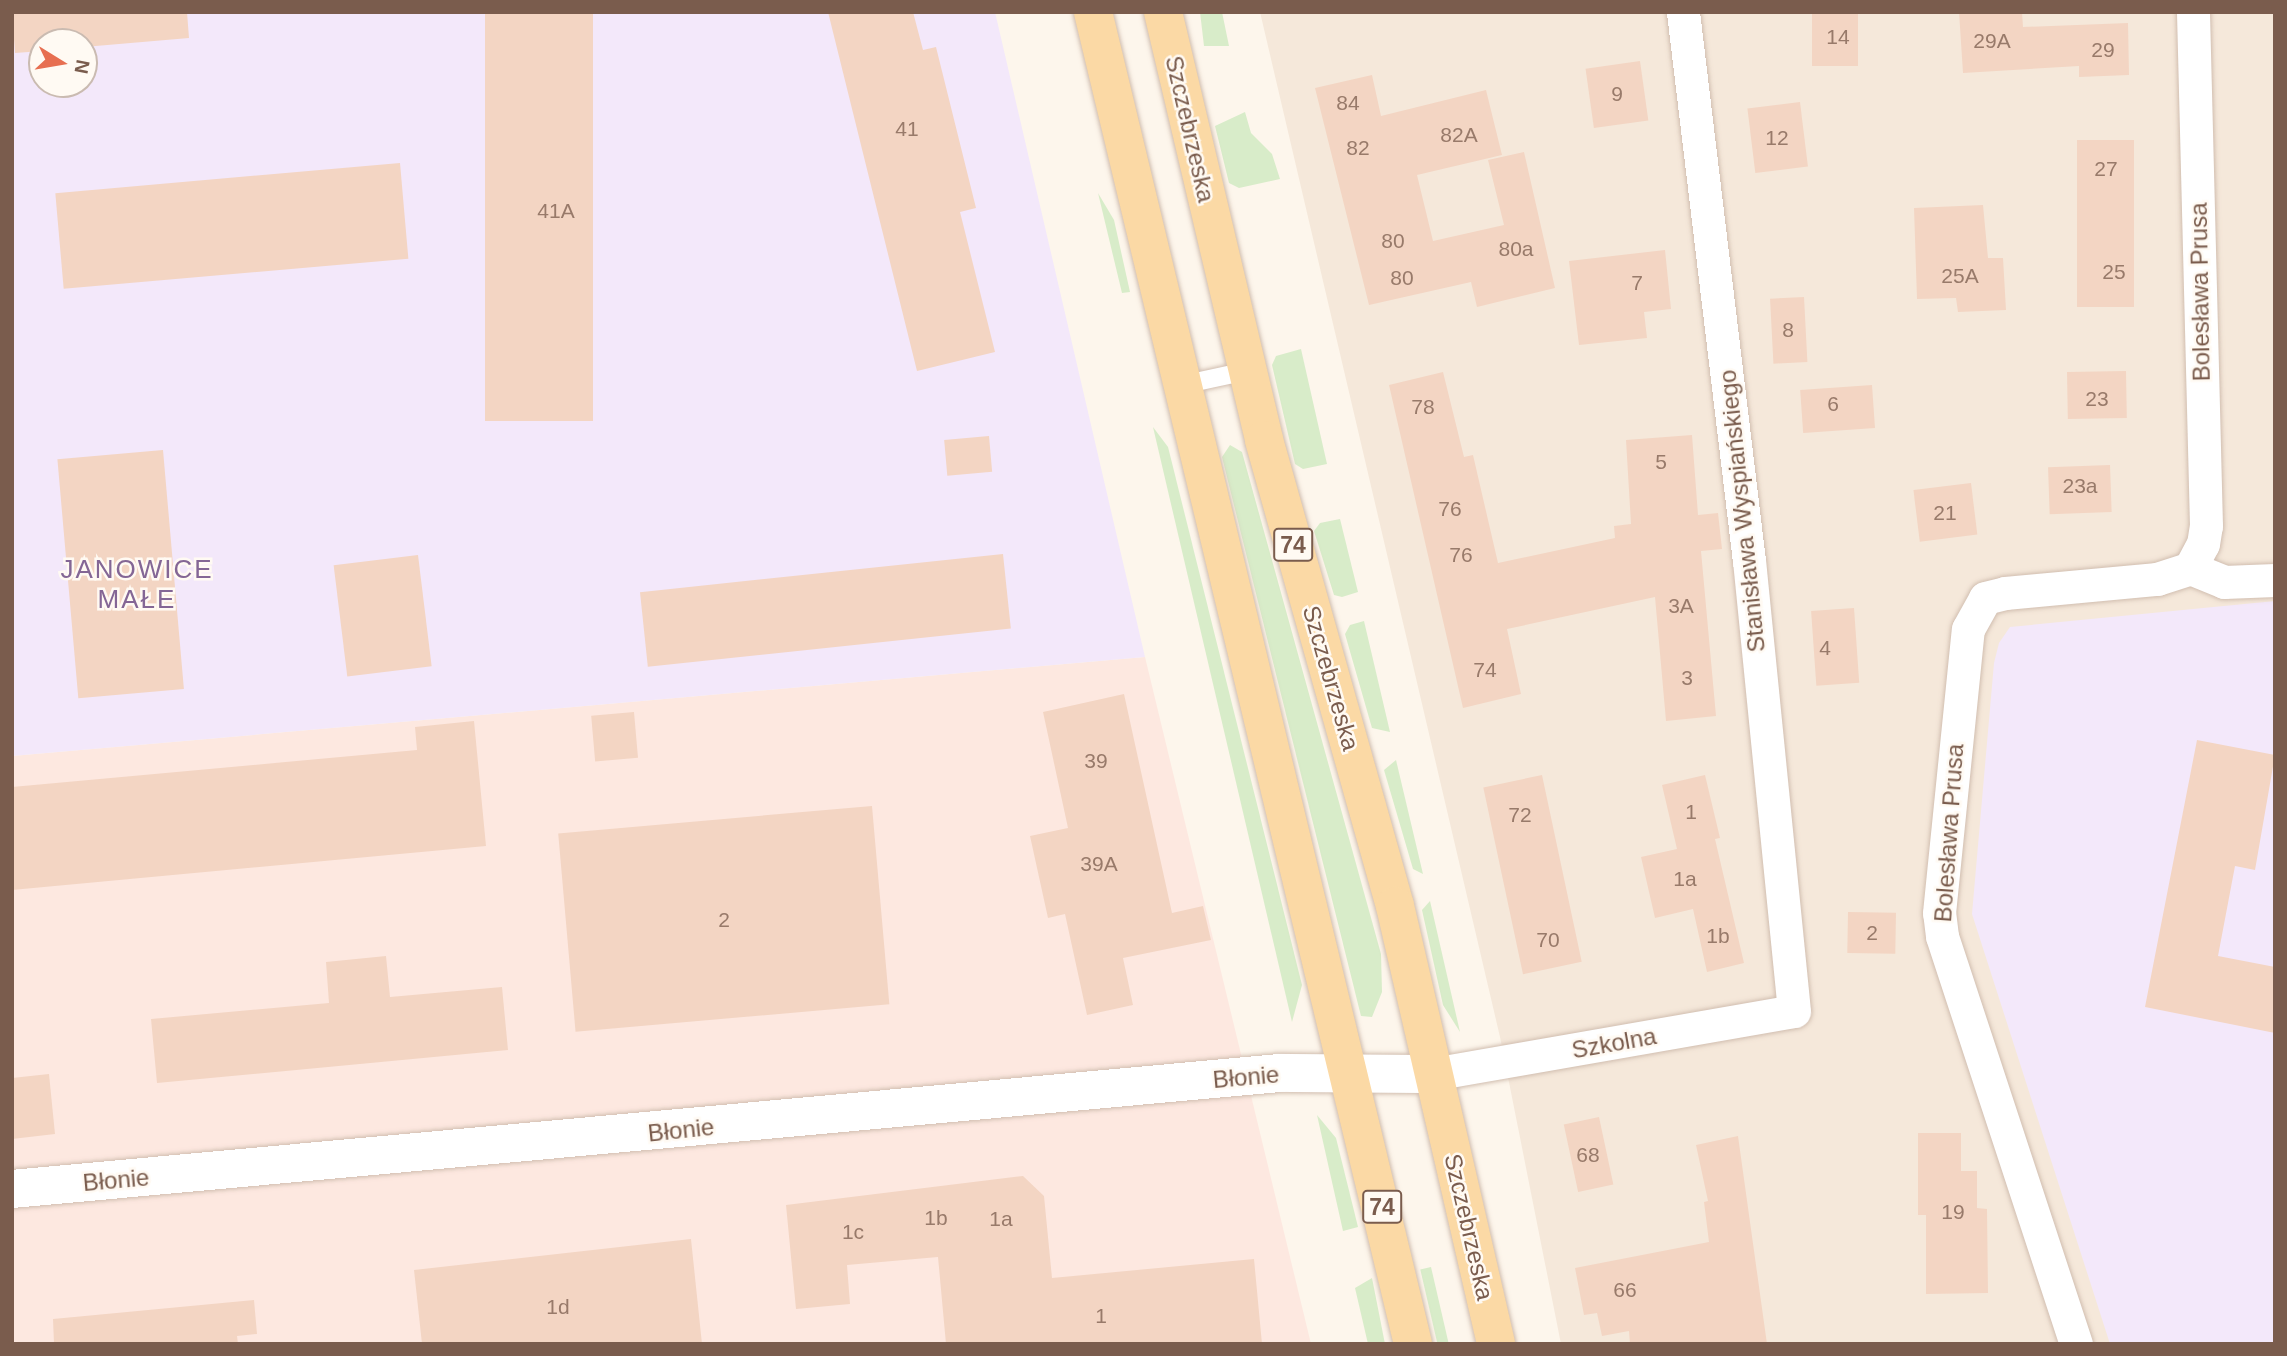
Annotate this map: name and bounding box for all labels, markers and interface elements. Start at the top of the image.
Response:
house number: 14 [1826,24,1850,50]
north arrow [28,28,98,98]
house number: 29A [1973,28,2011,54]
house number: 29 [2091,37,2115,63]
street label: Szczebrzeska [1159,53,1221,205]
text: N [71,58,94,75]
house number: 9 [1611,81,1623,107]
house number: 84 [1336,90,1360,116]
house number: 41 [895,116,919,142]
house number: 82A [1440,122,1478,148]
house number: 12 [1765,125,1789,151]
house number: 82 [1346,135,1370,161]
house number: 27 [2094,156,2118,182]
house number: 41A [537,198,575,224]
street label: Bolesława Prusa [2184,202,2216,382]
house number: 80 [1381,228,1405,254]
house number: 80a [1498,236,1534,262]
house number: 25 [2102,259,2126,285]
house number: 25A [1941,263,1979,289]
house number: 80 [1390,265,1414,291]
house number: 7 [1631,270,1643,296]
house number: 8 [1782,317,1794,343]
street label: Stanisława Wyspiańskiego [1713,368,1771,654]
house number: 23 [2085,386,2109,412]
house number: 6 [1827,391,1839,417]
house number: 78 [1411,394,1435,420]
house number: 5 [1655,449,1667,475]
house number: 23a [2062,473,2098,499]
house number: 76 [1438,496,1462,522]
house number: 21 [1933,500,1957,526]
road number: 74 [1272,526,1314,565]
house number: 76 [1449,542,1473,568]
district label: JANOWICE MAŁE [61,554,213,616]
house number: 3A [1668,593,1694,619]
street label: Szczebrzeska [1297,602,1365,754]
house number: 4 [1819,635,1831,661]
house number: 74 [1473,657,1497,683]
house number: 3 [1681,665,1693,691]
street label: Bolesława Prusa [1928,743,1970,923]
house number: 39 [1084,748,1108,774]
house number: 1 [1685,799,1697,825]
house number: 72 [1508,802,1532,828]
house number: 39A [1080,851,1118,877]
house number: 1a [1673,866,1697,892]
house number: 2 [718,907,730,933]
house number: 2 [1866,920,1878,946]
house number: 1b [1706,923,1730,949]
house number: 70 [1536,927,1560,953]
street label: Szkolna [1569,1021,1659,1065]
street label: Błonie [1212,1060,1280,1094]
street label: Błonie [646,1112,716,1148]
house number: 68 [1576,1142,1600,1168]
street label: Szczebrzeska [1438,1151,1500,1303]
street label: Błonie [82,1163,150,1197]
road number: 74 [1361,1188,1403,1226]
house number: 19 [1941,1199,1965,1225]
house number: 1b [924,1205,948,1231]
house number: 1a [989,1206,1013,1232]
house number: 1c [842,1219,864,1245]
house number: 66 [1613,1277,1637,1303]
house number: 1d [546,1294,570,1320]
house number: 1 [1095,1303,1107,1329]

